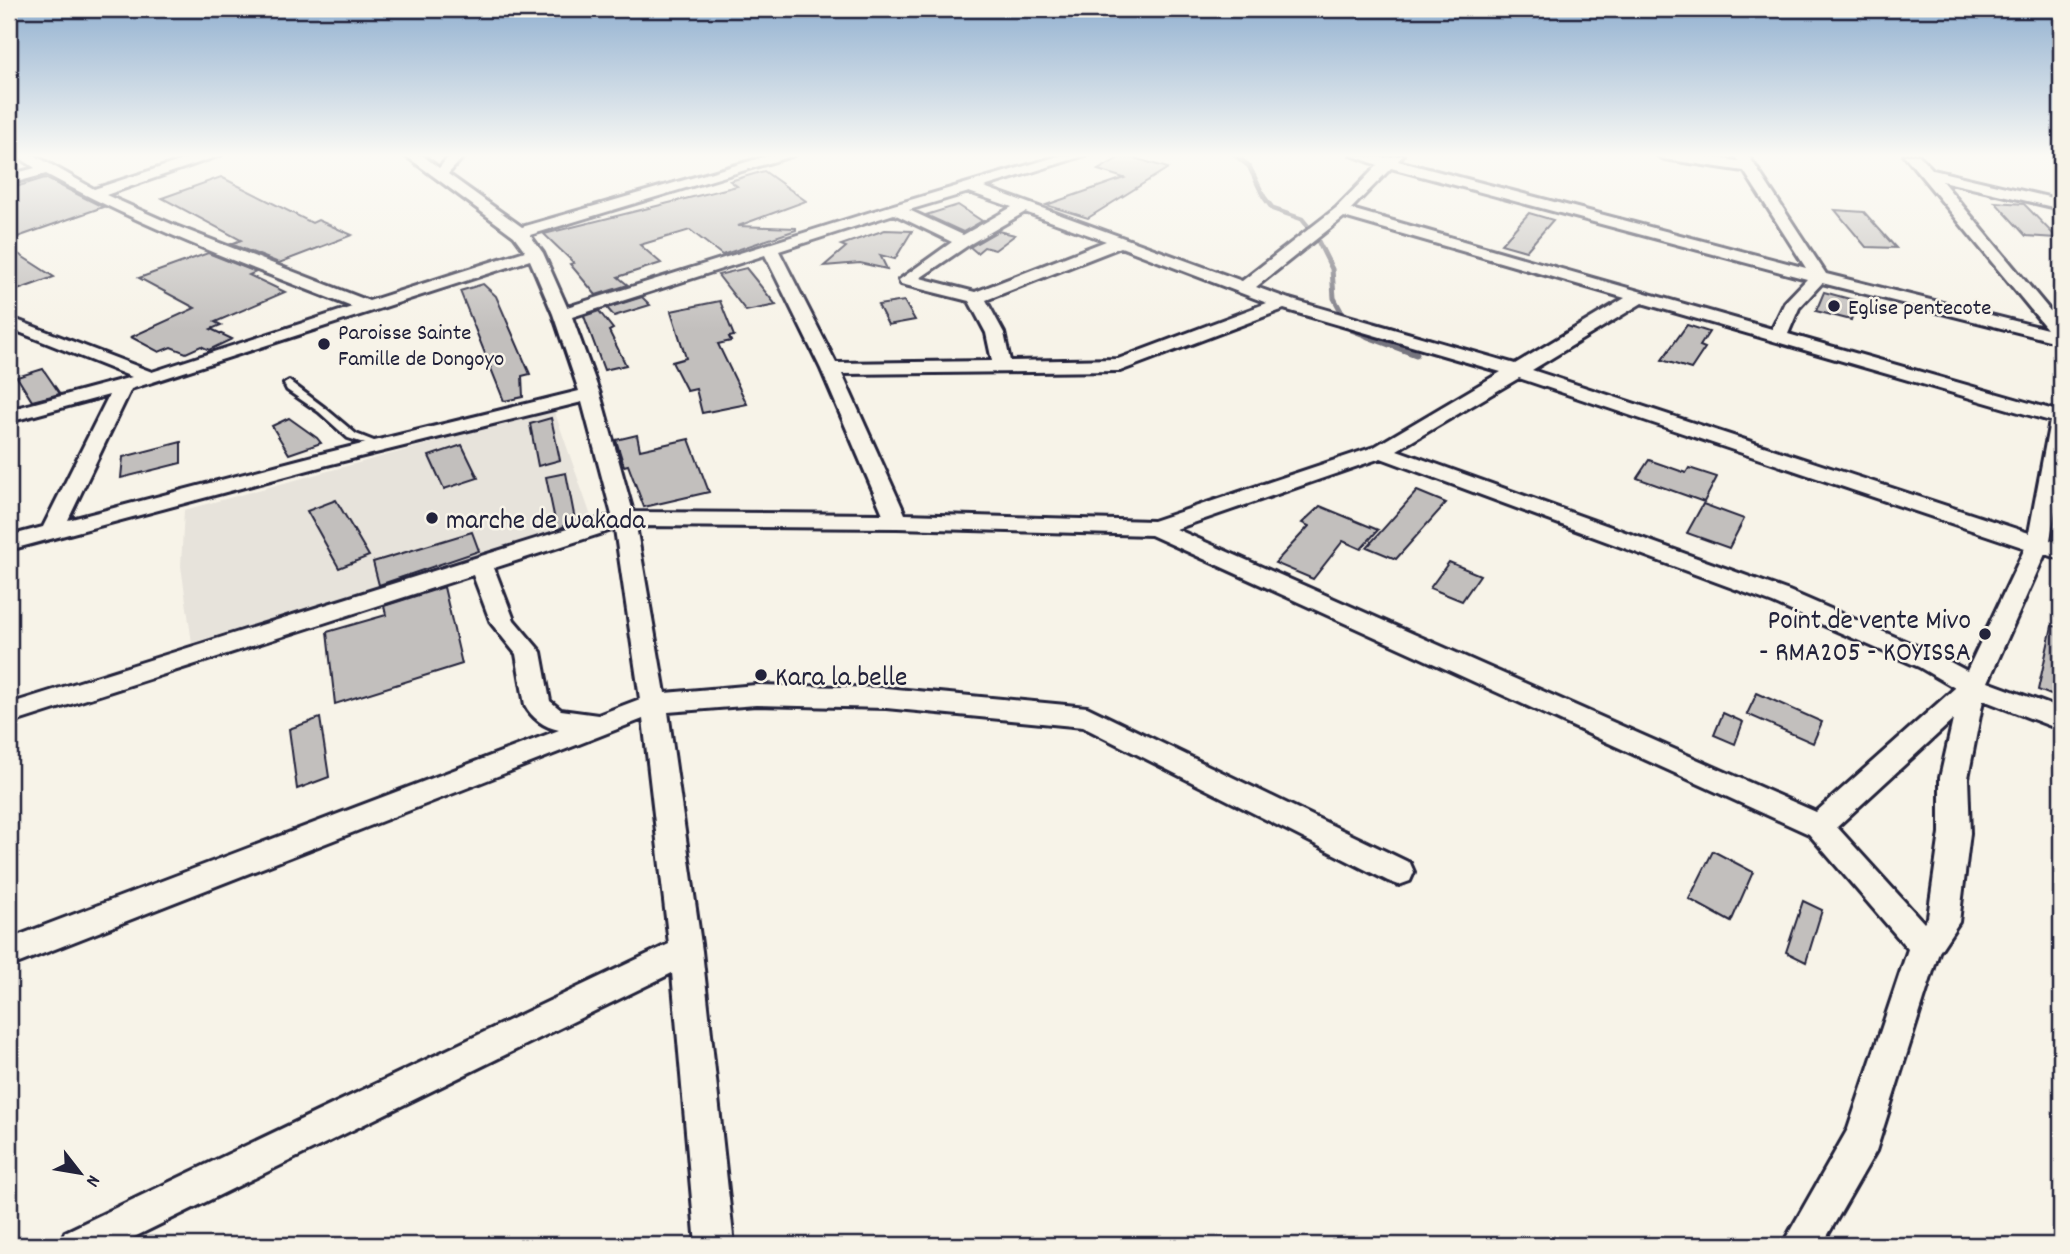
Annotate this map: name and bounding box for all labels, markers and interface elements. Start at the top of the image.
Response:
place label: Eglise pentecote [1848,293,1991,326]
marker: Eglise pentecote [1826,298,1842,314]
place label: Paroisse Sainte Famille de Dongoyo [338,318,504,377]
marker: Paroisse Sainte Famille de Dongoyo [316,336,332,352]
place label: marche de wakada [446,503,646,543]
marker: marche de wakada [424,510,440,526]
place label: Point de vente Mivo - RMA205 - KOYISSA [1759,603,1971,675]
marker: Point de vente Mivo - RMA205 - KOYISSA [1977,626,1993,642]
place label: Kara la belle [775,660,907,700]
marker: Kara la belle [753,667,769,683]
north arrow [46,1138,116,1208]
text: N [78,1169,106,1191]

